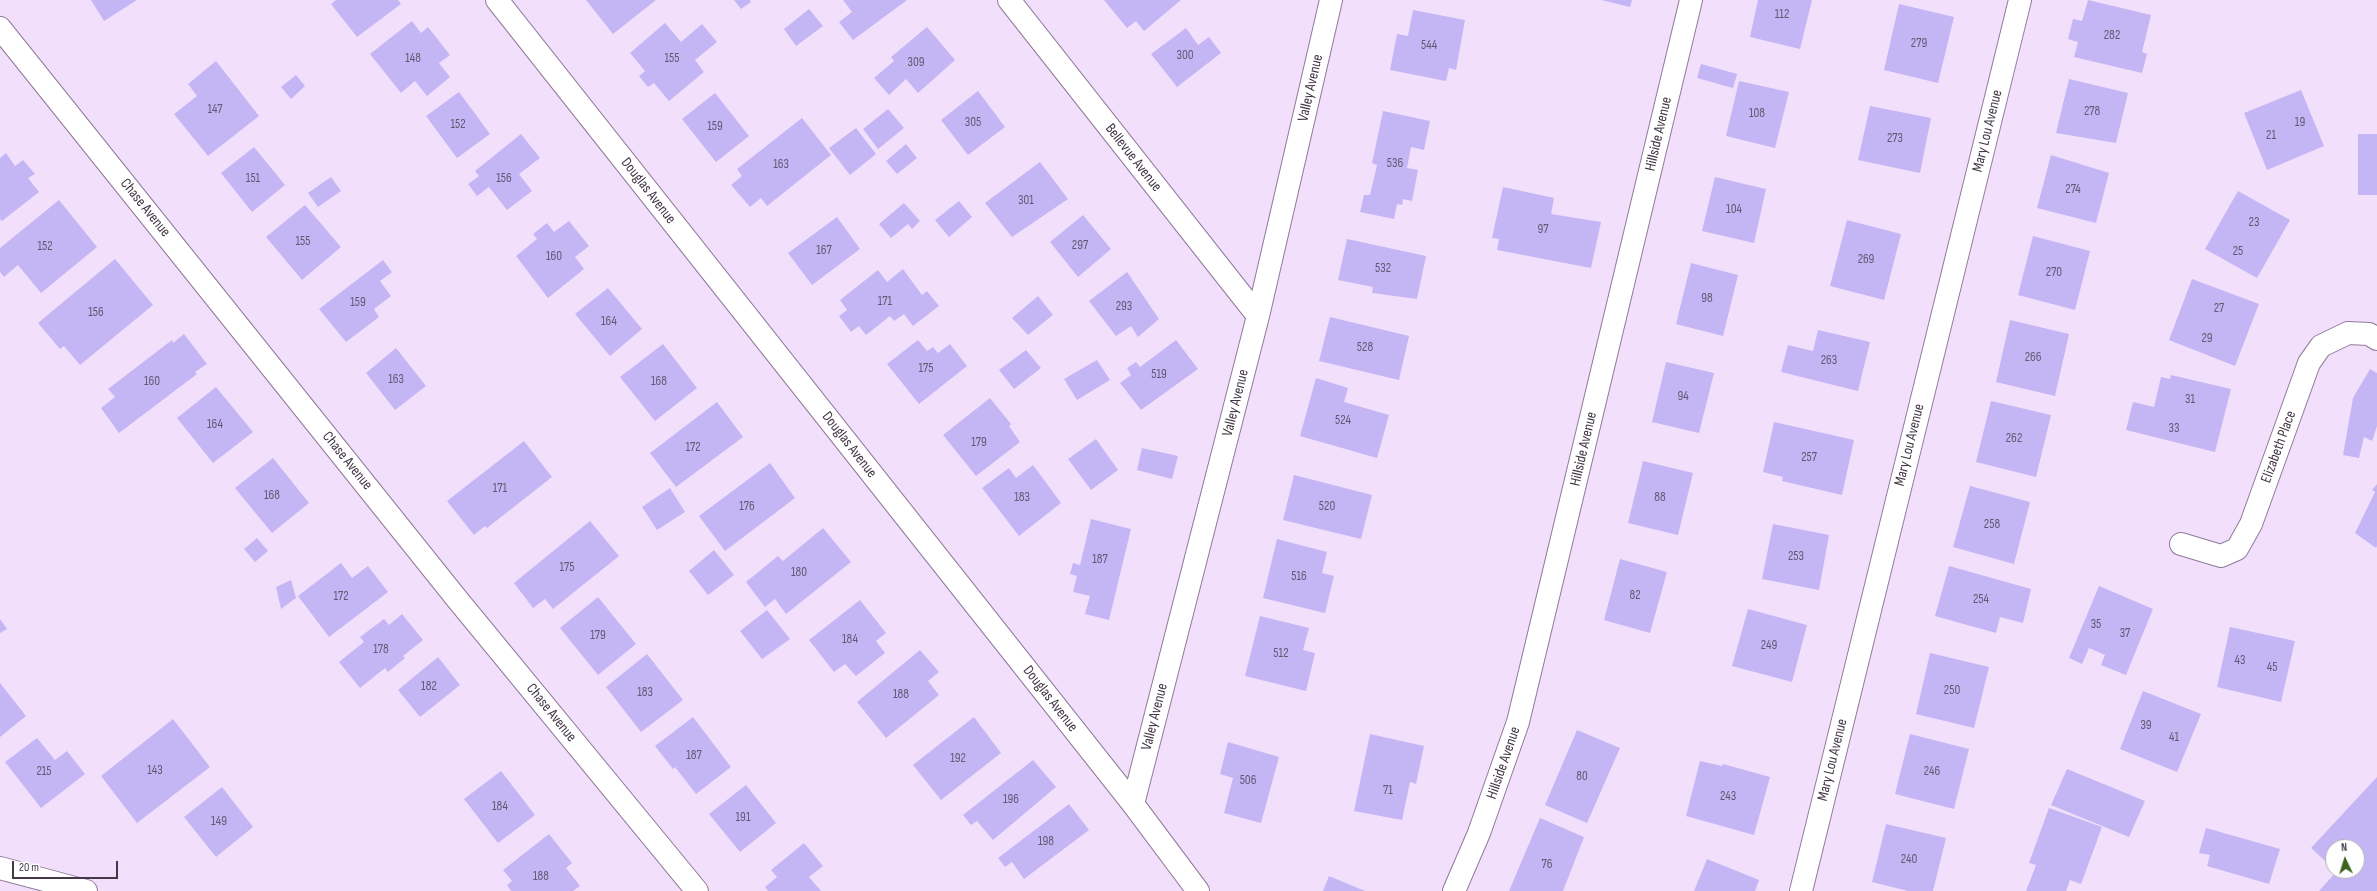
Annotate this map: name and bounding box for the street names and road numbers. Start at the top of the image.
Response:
street label: Valley Avenue [1295,53,1327,123]
street label: Mary Lou Avenue [1969,88,2007,174]
street label: Hillside Avenue [1642,95,1676,173]
street label: Bellevue Avenue [1101,120,1165,196]
street label: Douglas Avenue [617,154,679,228]
street label: Chase Avenue [116,175,174,241]
street label: Valley Avenue [1219,368,1253,438]
street label: Mary Lou Avenue [1891,402,1929,488]
street label: Douglas Avenue [818,408,880,482]
street label: Elizabeth Place [2258,408,2300,486]
street label: Hillside Avenue [1567,410,1601,488]
street label: Chase Avenue [318,428,376,494]
street label: Douglas Avenue [1019,662,1081,736]
street label: Chase Avenue [522,680,580,746]
street label: Valley Avenue [1138,682,1172,752]
street label: Mary Lou Avenue [1814,717,1852,803]
street label: Hillside Avenue [1483,724,1525,802]

